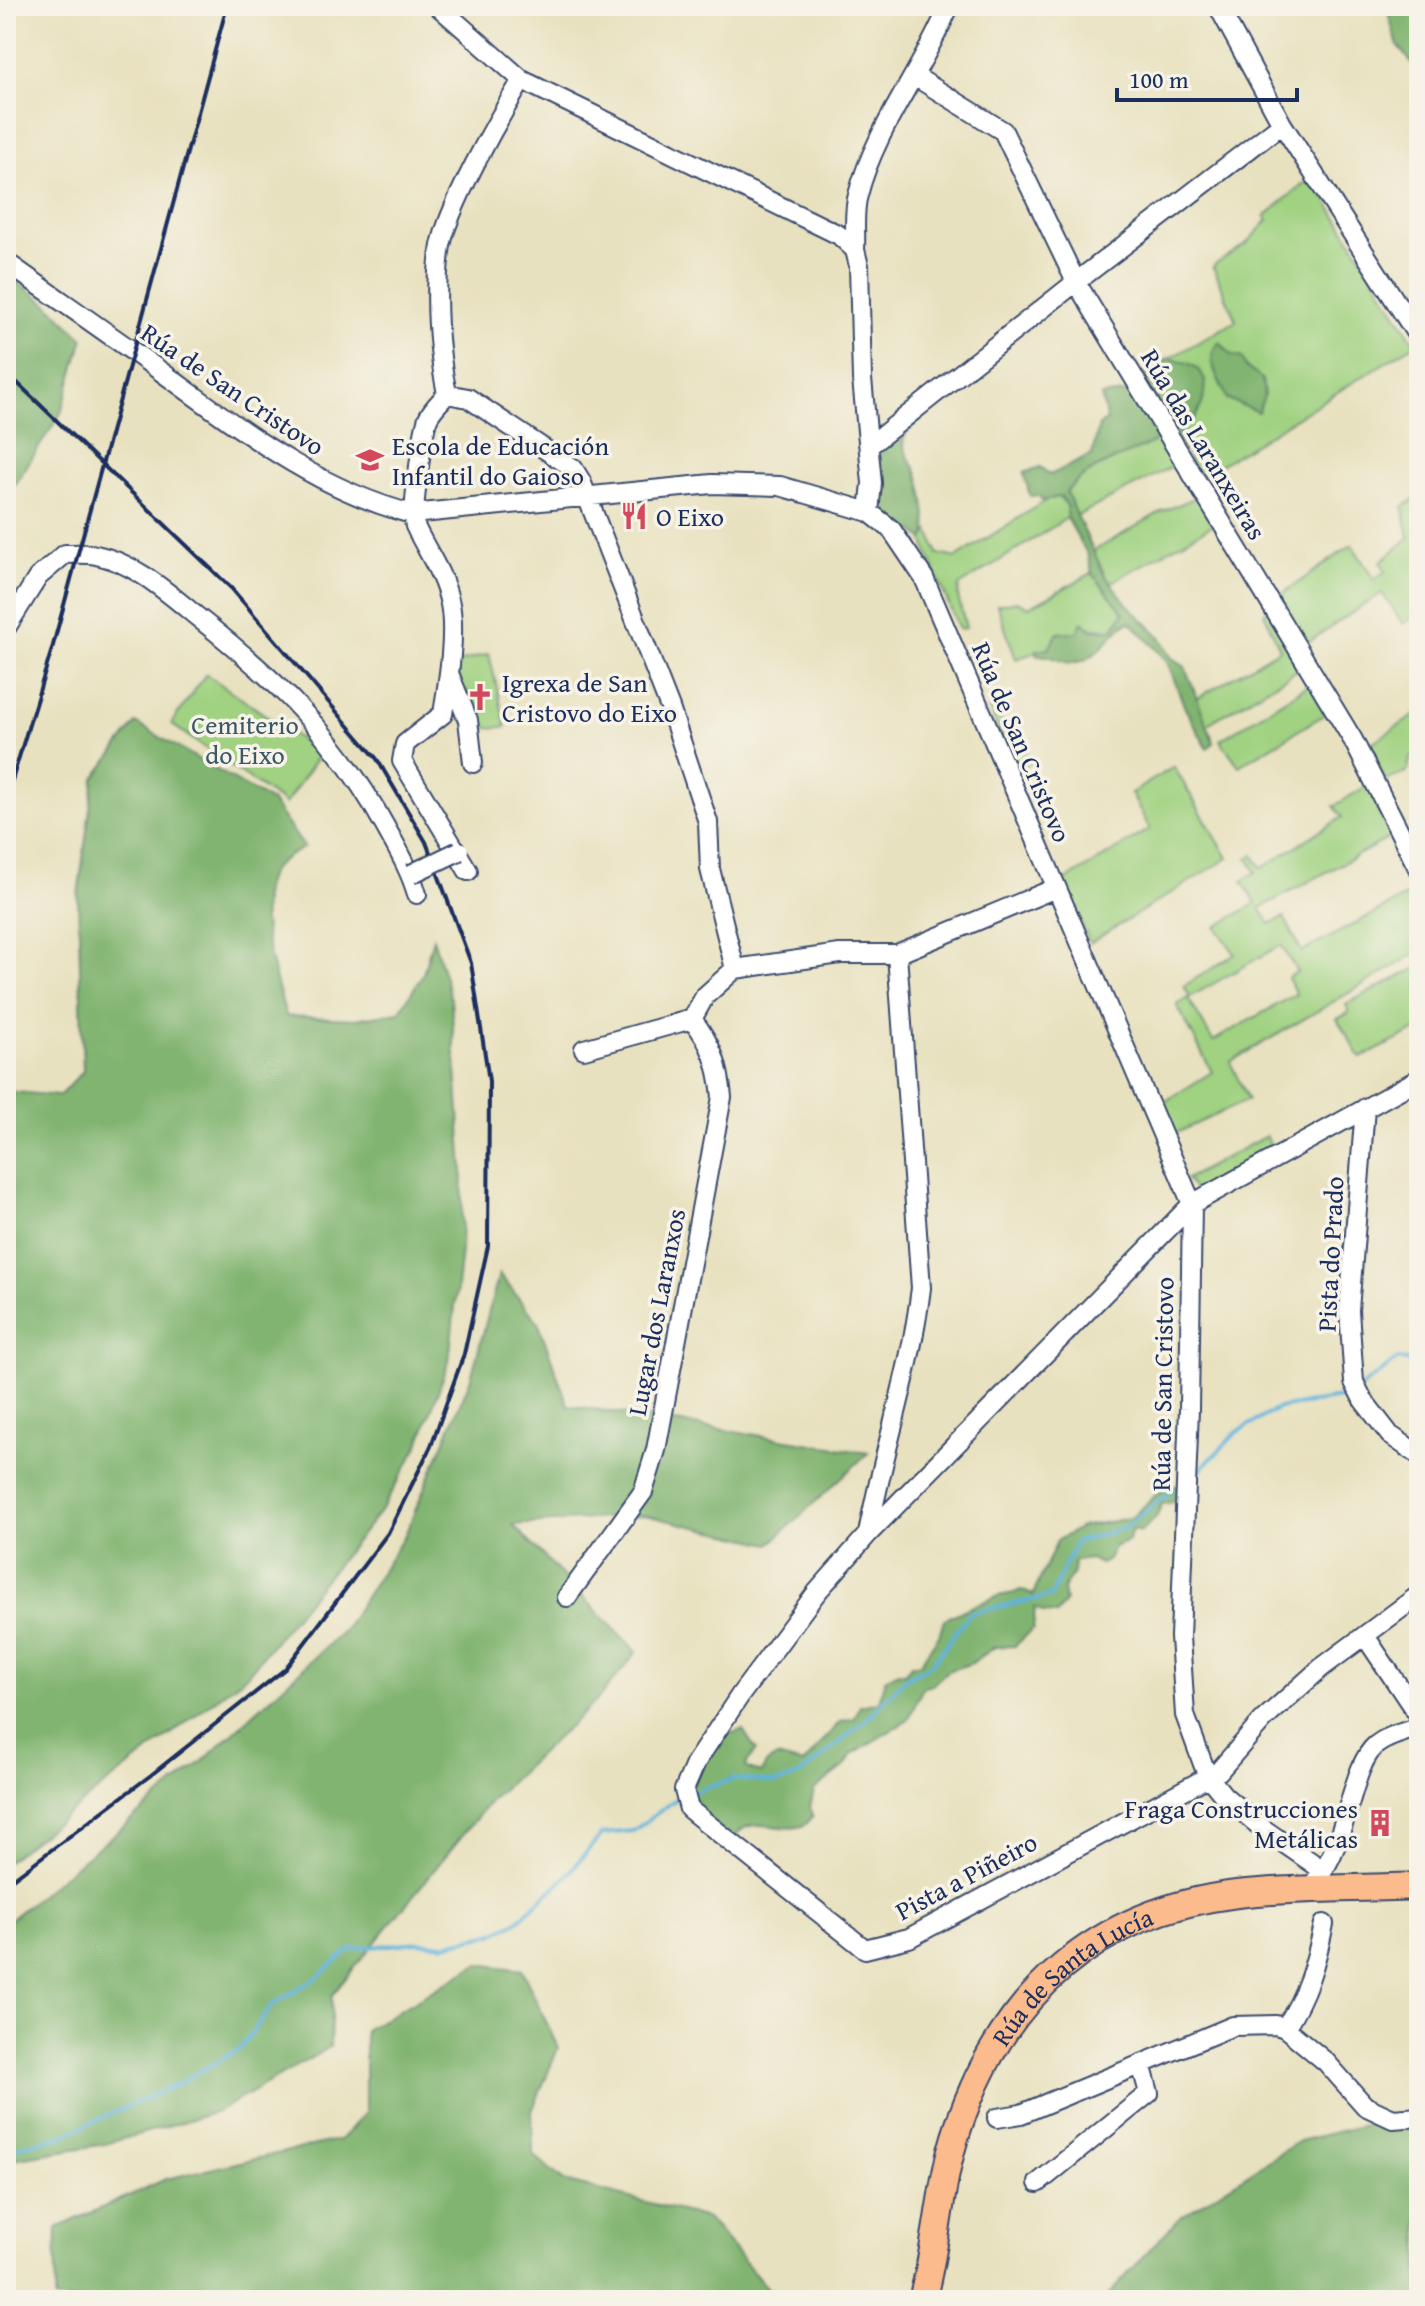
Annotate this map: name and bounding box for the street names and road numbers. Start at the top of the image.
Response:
street label: Rúa de San Cristovo [133,313,333,465]
street label: Rúa das Laranxeiras [1131,341,1277,547]
street label: Rúa de San Cristovo [962,636,1082,848]
street label: Pista do Prado [1306,1175,1354,1333]
street label: Lugar dos Laranxos [617,1205,695,1419]
street label: Rúa de San Cristovo [1141,1277,1183,1491]
street label: Pista a Piñeiro [888,1822,1044,1930]
street label: Rúa de Santa Lucía [981,1896,1159,2053]

